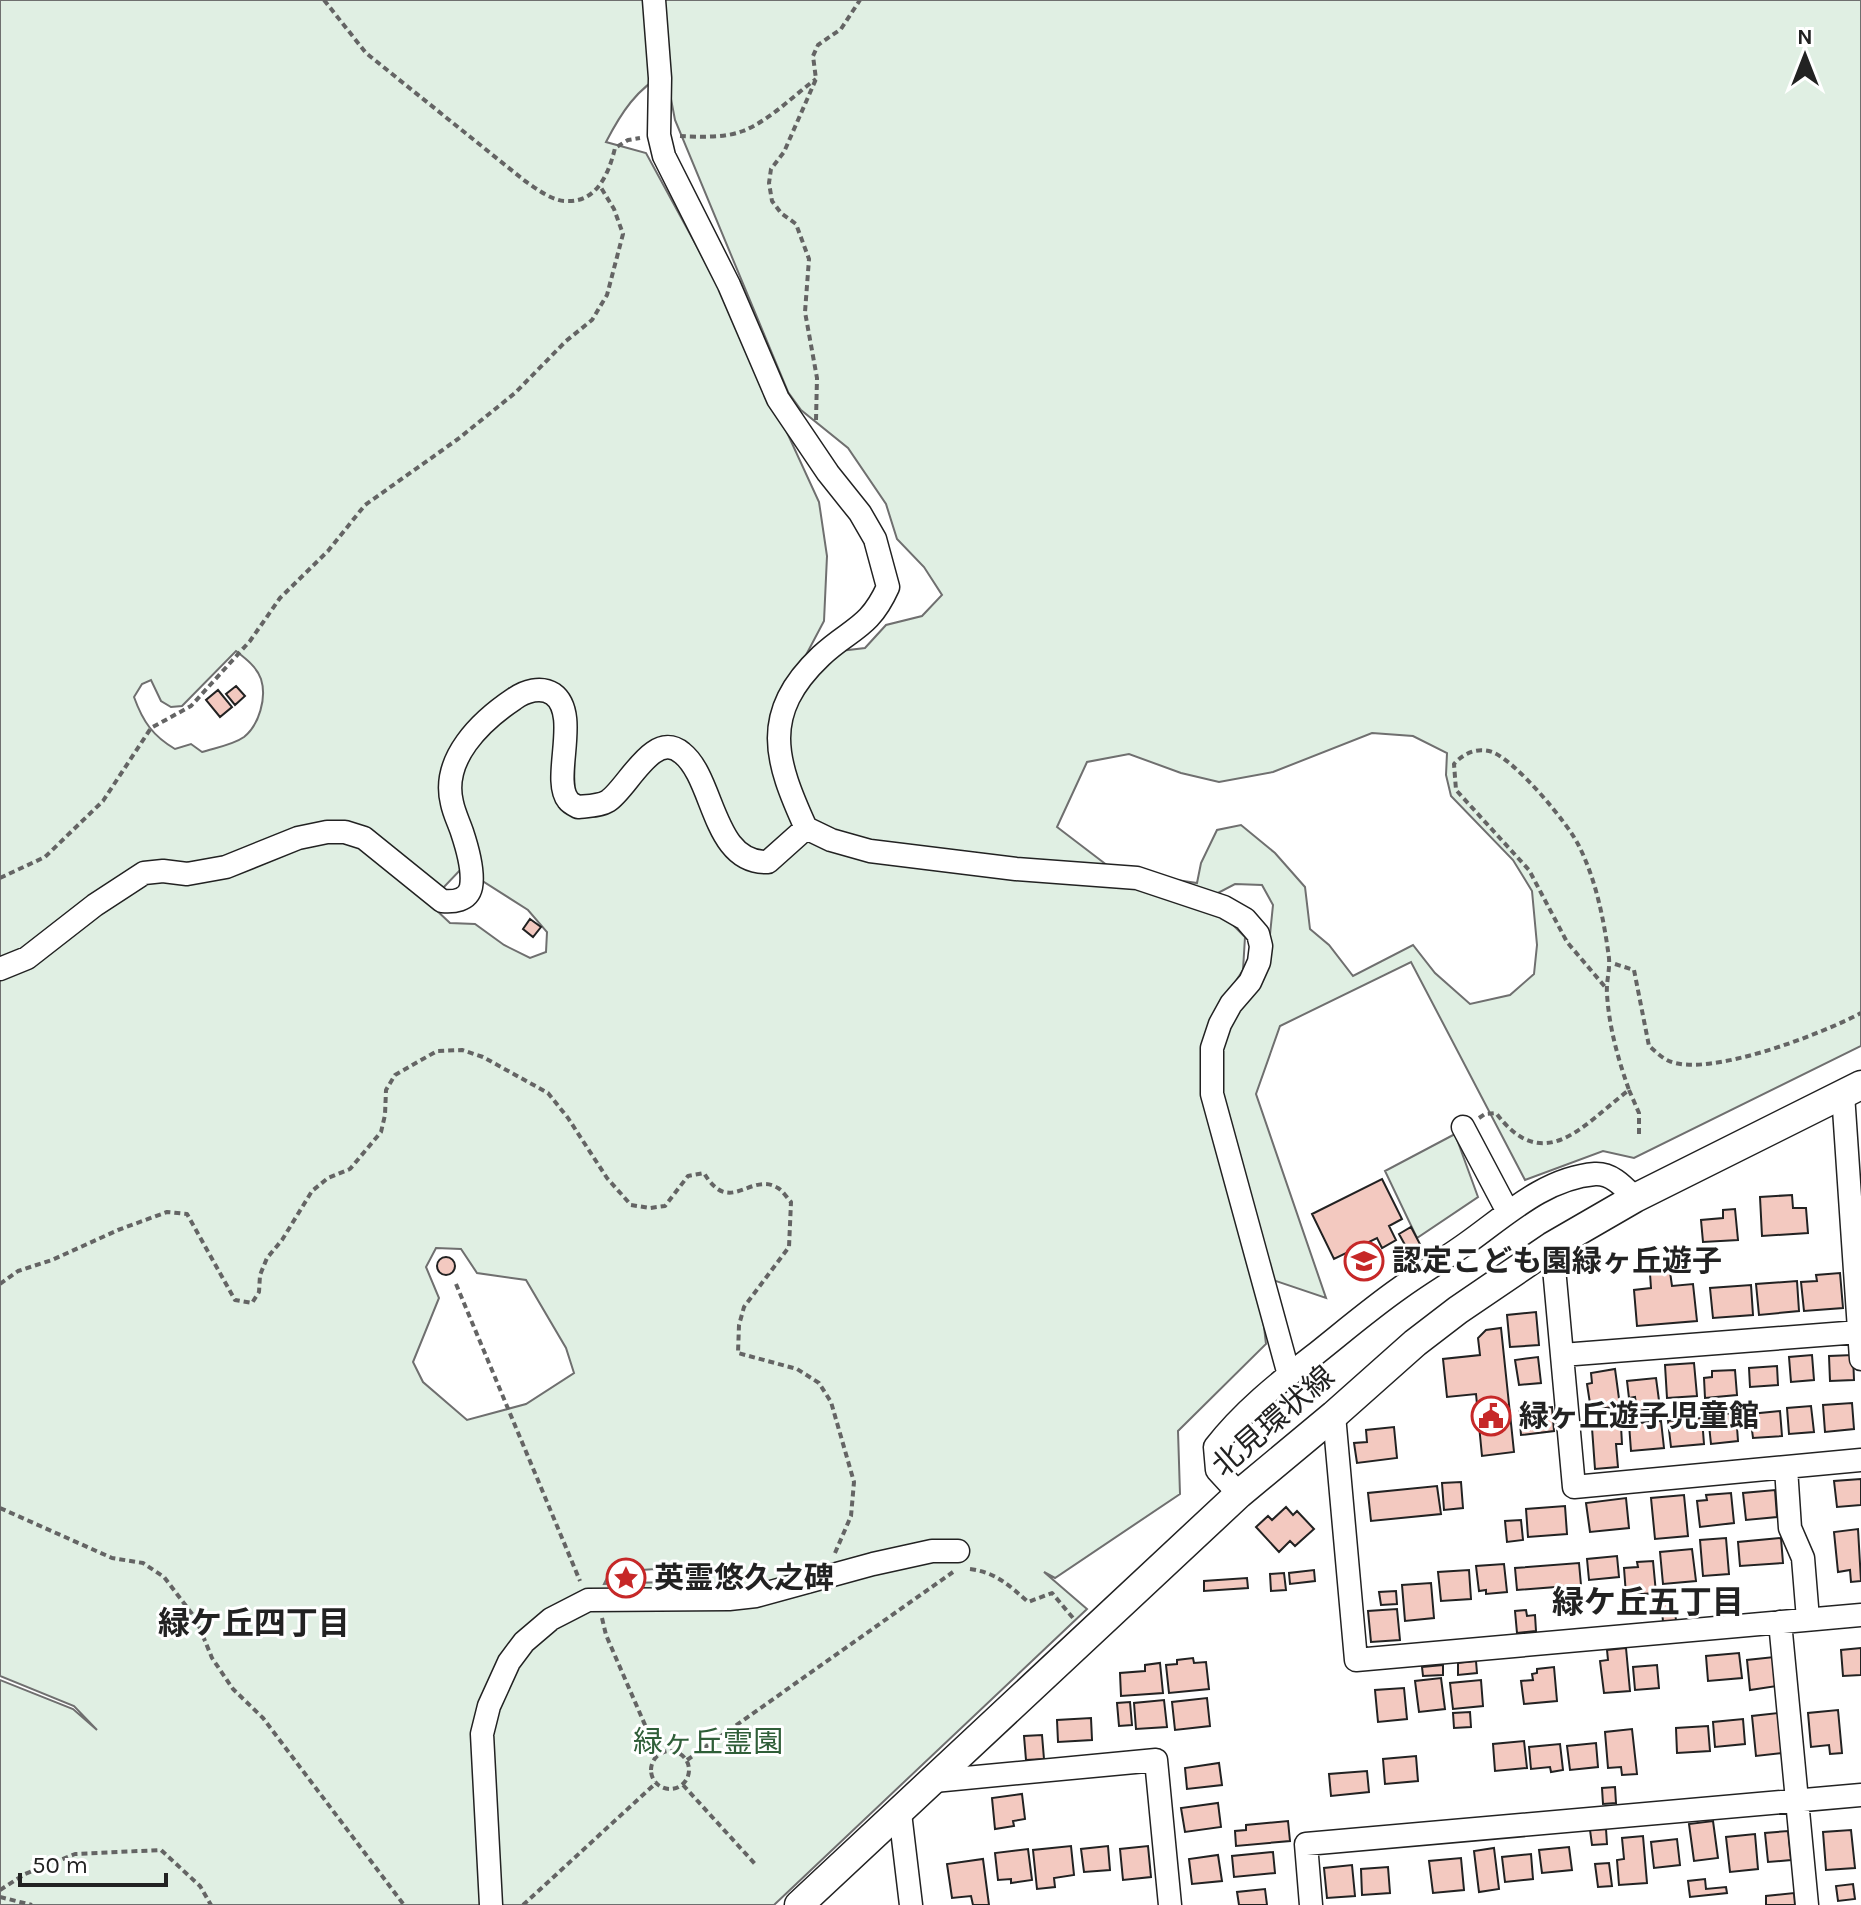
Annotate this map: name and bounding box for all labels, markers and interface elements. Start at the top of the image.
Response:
north arrow [1765,16,1845,96]
text: N [1797,24,1813,50]
school or university icon: 認定こども園緑ヶ丘遊子 [1343,1240,1385,1282]
place label: 認定こども園緑ヶ丘遊子 [1392,1243,1722,1279]
street label: 北見環状線 [1205,1358,1341,1484]
public building icon: 緑ヶ丘遊子児童館 [1470,1395,1512,1437]
place label: 緑ヶ丘遊子児童館 [1519,1398,1759,1434]
place icon: 英霊悠久之碑 [605,1557,647,1599]
place label: 英霊悠久之碑 [654,1560,834,1596]
district label: 緑ケ丘五丁目 [1552,1584,1744,1621]
district label: 緑ケ丘四丁目 [158,1605,350,1642]
park label: 緑ヶ丘霊園 [633,1724,783,1760]
scale bar [20,1837,166,1887]
text: 50 m [32,1851,88,1879]

